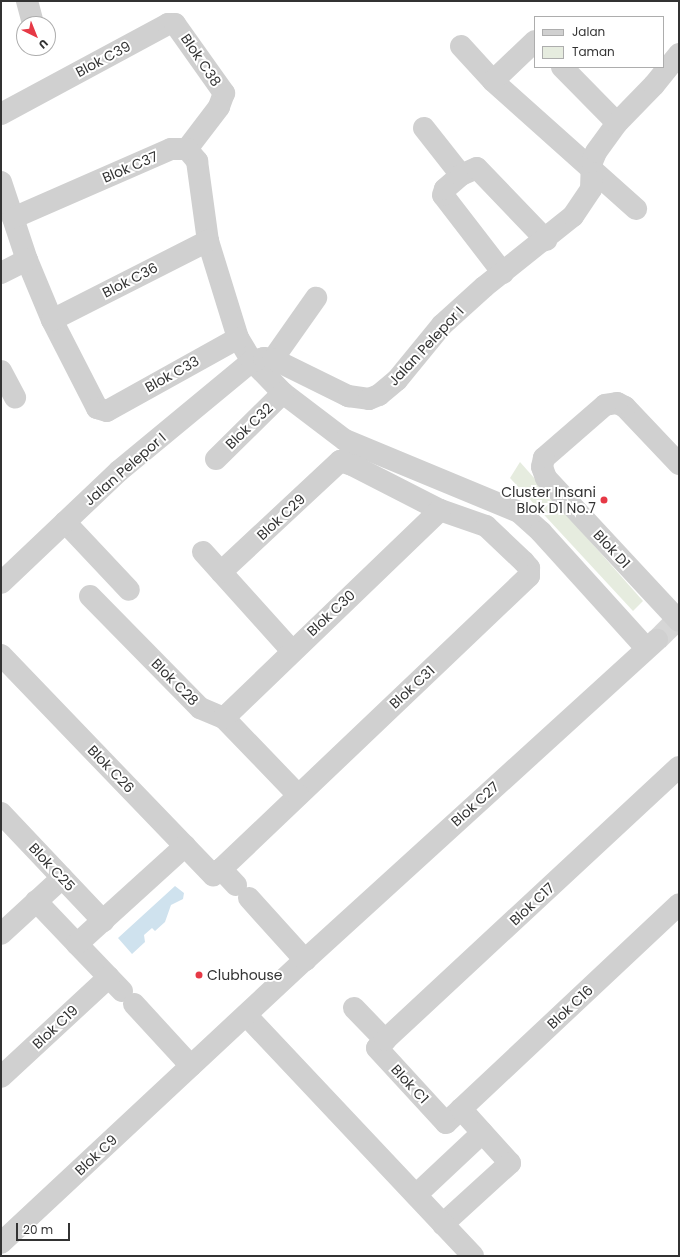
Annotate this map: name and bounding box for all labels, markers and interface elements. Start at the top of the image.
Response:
north arrow [16,16,56,56]
legend [534,16,664,68]
text: Jalan [572,23,605,40]
street label: Blok C38 [177,31,225,89]
text: U [35,36,52,53]
street label: Blok C39 [73,38,133,80]
text: Taman [572,43,615,60]
street label: Blok C37 [100,148,160,186]
street label: Blok C36 [100,259,160,301]
street label: Jalan Pelepor I [385,303,467,389]
street label: Blok C33 [142,352,202,396]
street label: Blok C32 [222,399,276,453]
street label: Jalan Pelepor I [81,429,169,509]
place label: Cluster Insani Blok D1 No.7 [501,484,596,516]
street label: Blok C29 [253,491,309,543]
marker: Cluster Insani Blok D1 No.7 [599,495,609,505]
street label: Blok D1 [590,526,634,572]
street label: Blok C30 [303,586,359,640]
street label: Blok C28 [148,655,202,709]
street label: Blok C31 [386,662,438,712]
street label: Blok C26 [84,742,138,796]
street label: Blok C27 [448,778,502,830]
street label: Blok C25 [26,839,78,895]
street label: Blok C17 [506,879,558,929]
place label: Clubhouse [207,967,283,983]
marker: Clubhouse [194,970,204,980]
street label: Blok C16 [544,982,596,1032]
street label: Blok C19 [29,1002,81,1052]
street label: Blok C1 [388,1061,432,1107]
street label: Blok C9 [71,1131,121,1179]
scale bar [18,1215,72,1241]
text: 20 m [23,1221,53,1238]

